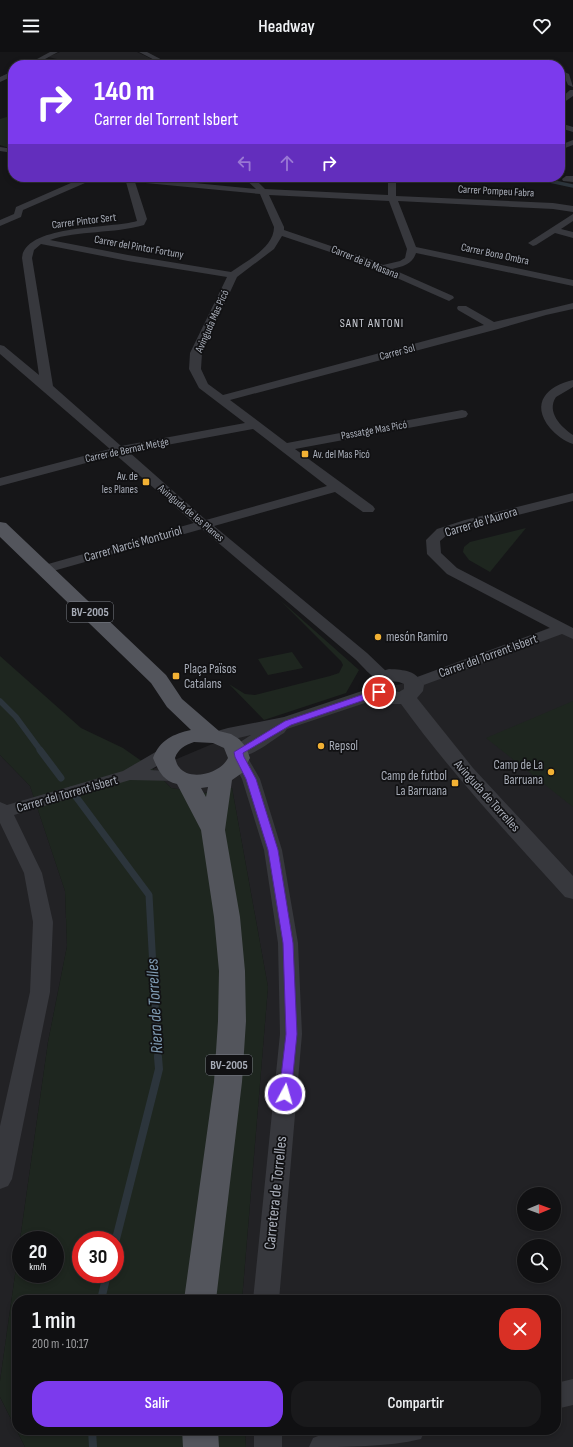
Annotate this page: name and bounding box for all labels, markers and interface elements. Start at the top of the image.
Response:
icon: menu [20,15,42,37]
icon: heart [531,15,553,37]
text: Headway [258,16,315,37]
text: 140 m [94,75,155,108]
icon: right [28,76,80,128]
text: Carrer del Torrent Isbert [94,109,238,130]
icon: left [234,152,256,174]
icon: ahead [276,152,298,174]
icon: right [318,152,340,174]
street label: Carrer Pompeu Fabra [457,183,535,199]
street label: Carrer Pintor Sert [51,211,118,231]
street label: Carrer del Pintor Fortuny [93,233,185,261]
street label: Carrer Bona Ombra [460,240,530,268]
street label: Carrer de la Masana [329,243,401,281]
street label: Avinguda Mas Picó [192,287,232,355]
district label: SANT ANTONI [340,316,404,331]
street label: Carrer Sol [378,341,416,363]
street label: Passatge Mas Picó [340,418,408,442]
street label: Carrer de Bernat Metge [84,435,170,465]
place label: Av. del Mas Picó [312,448,370,461]
marker: Av. del Mas Picó [300,449,310,459]
place label: Av. de les Planes [102,470,138,496]
marker: Av. de les Planes [141,477,151,487]
street label: Avinguda de les Planes [155,481,227,544]
street label: Carrer de l'Aurora [443,503,519,541]
street label: Carrer Narcís Monturiol [82,522,184,566]
road number: BV-2005 [67,602,113,622]
place label: mesón Ramiro [386,629,448,645]
street label: Carrer del Torrent Isbert [436,631,540,681]
marker: mesón Ramiro [373,632,383,642]
place label: Plaça Països Catalans [184,661,237,692]
marker: Plaça Països Catalans [171,671,181,681]
pin [362,675,396,709]
icon: arrive [368,681,390,703]
place label: Repsol [329,738,358,754]
marker: Repsol [316,741,326,751]
street label: Avinguda de Torrelles [450,756,524,836]
place label: Camp de La Barruana [494,757,543,788]
marker: Camp de La Barruana [546,767,556,777]
place label: Camp de futbol La Barruana [381,768,447,799]
street label: Carrer del Torrent Isbert [15,772,119,816]
marker: Camp de futbol La Barruana [450,778,460,788]
water label: Riera de Torrelles [143,958,167,1054]
road number: BV-2005 [206,1055,252,1075]
position arrow [264,1073,306,1115]
street label: Carretera de Torrelles [261,1135,291,1251]
north arrow [517,1187,561,1231]
map controls [517,1187,561,1283]
speed limit sign: 30 [72,1231,124,1283]
button: search [517,1239,561,1283]
text: 20 [29,1240,47,1264]
text: km/h [29,1261,47,1273]
text: 1 min [32,1306,76,1335]
button: close [499,1308,541,1350]
text: 200 m · 10:17 [32,1336,88,1352]
button: Salir [32,1381,283,1427]
button: Compartir [291,1381,541,1427]

